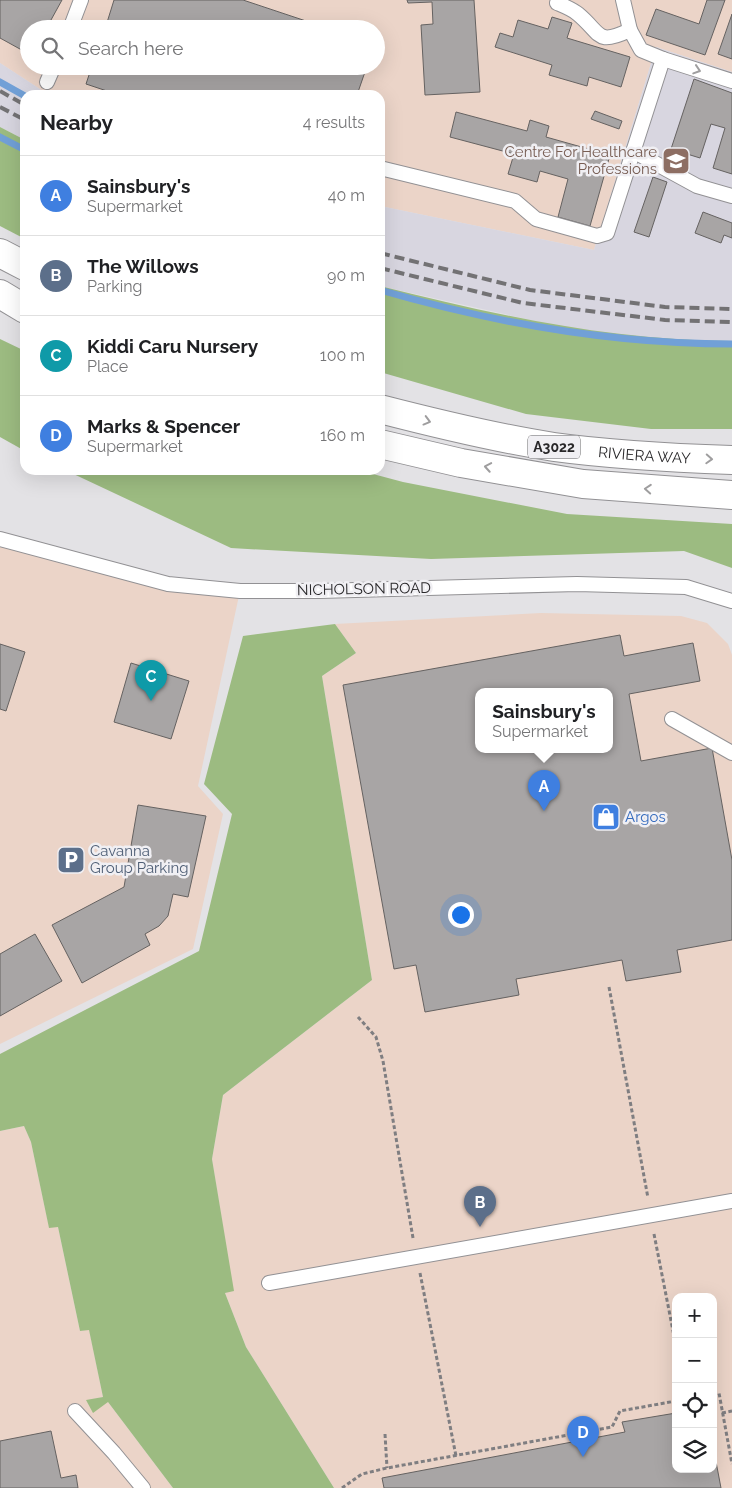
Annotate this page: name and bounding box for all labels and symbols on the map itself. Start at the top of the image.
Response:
one-way arrow [693,64,701,74]
place label: Centre For Healthcare Professions [505,143,657,178]
school or university icon: Centre For Healthcare Professions [661,146,691,176]
one-way arrow [423,415,432,426]
road number: A3022 [528,436,580,458]
street label: RIVIERA WAY [597,443,691,467]
one-way arrow [705,454,713,465]
one-way arrow [483,463,492,473]
one-way arrow [644,483,652,494]
street label: NICHOLSON ROAD [297,579,431,599]
pin: C [135,660,167,701]
pin: A [528,770,560,811]
shop icon: Argos [591,802,621,832]
place label: Argos [625,808,666,826]
place label: Cavanna Group Parking [90,842,189,877]
parking icon: Cavanna Group Parking [56,845,86,875]
your location [448,902,474,928]
pin: B [464,1186,496,1227]
pin: D [567,1416,599,1457]

